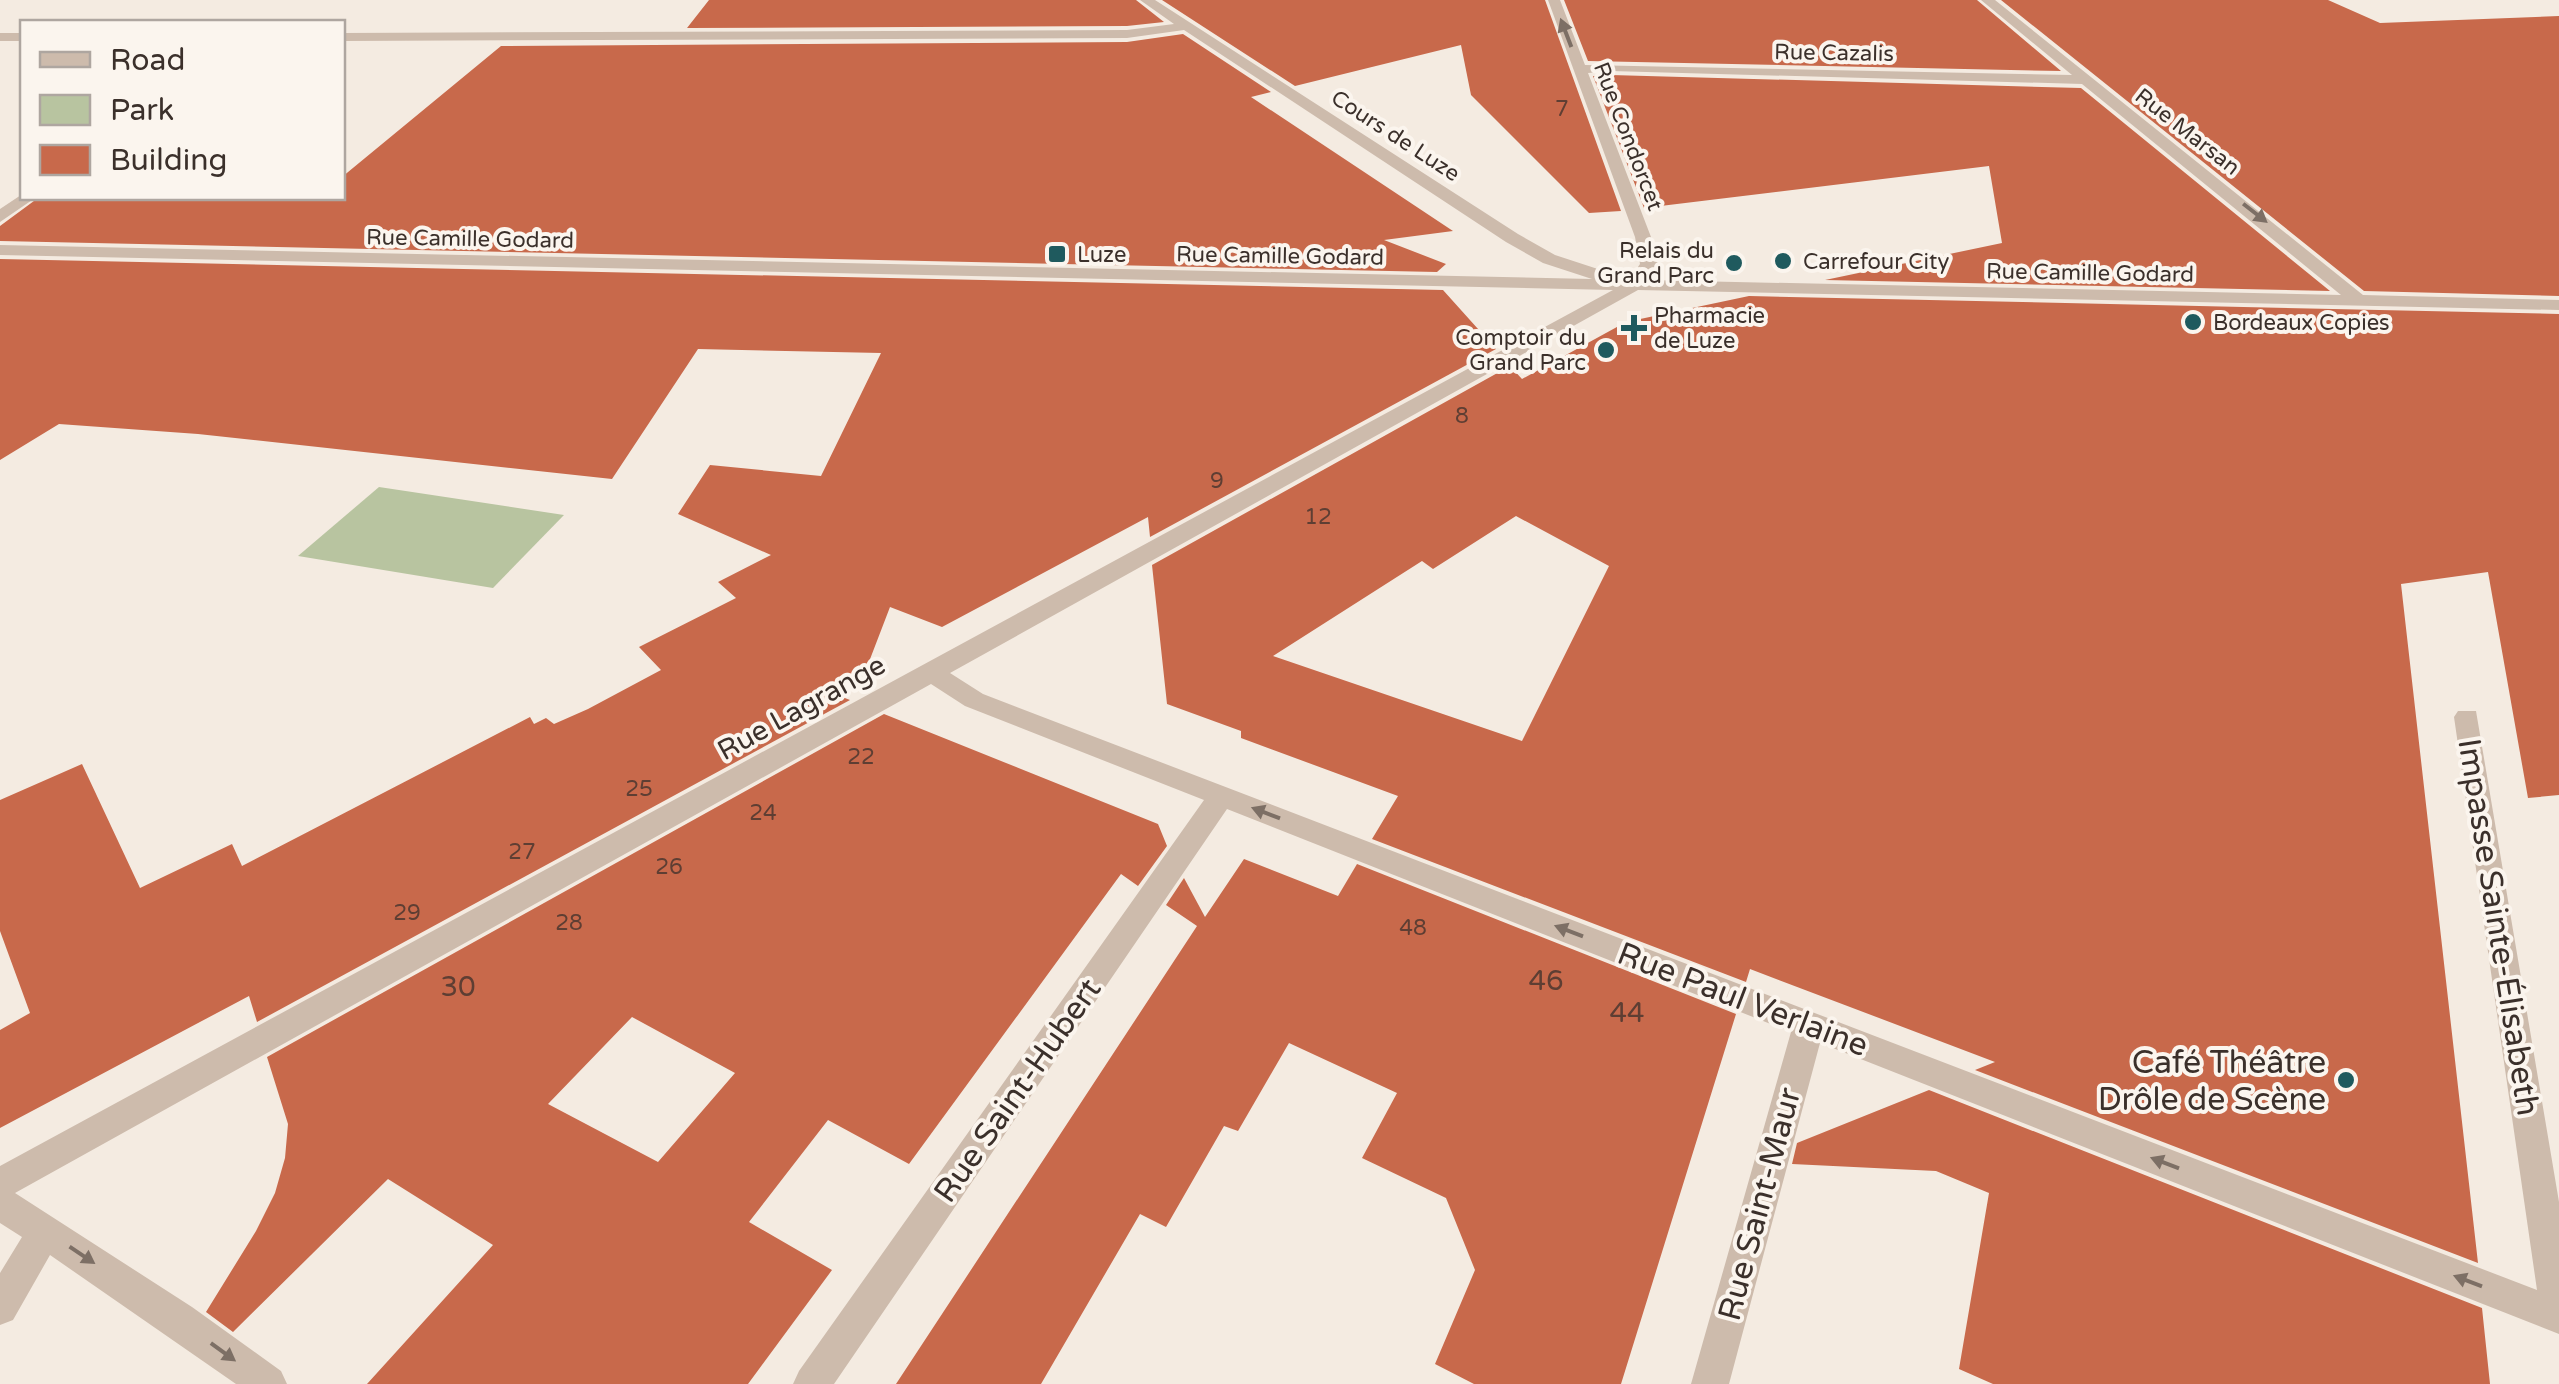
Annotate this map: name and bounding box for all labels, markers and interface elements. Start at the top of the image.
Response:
one-way arrow [1558,18,1573,48]
legend [20,20,345,200]
street label: Rue Cazalis [1774,39,1894,67]
text: Road [110,42,185,79]
street label: Rue Condorcet [1588,59,1668,214]
street label: Rue Marsan [2130,83,2245,181]
street label: Cours de Luze [1326,85,1465,187]
text: Park [110,92,174,129]
house number: 7 [1555,96,1569,122]
text: Building [110,142,227,179]
one-way arrow [2243,202,2268,223]
street label: Rue Camille Godard [366,224,574,254]
place label: Relais du Grand Parc [1597,238,1714,289]
street label: Rue Camille Godard [1176,241,1384,271]
place label: Luze [1077,242,1126,268]
marker: Luze [1046,243,1068,265]
place label: Carrefour City [1803,249,1949,275]
marker: Carrefour City [1772,250,1794,272]
marker: Relais du Grand Parc [1723,252,1745,274]
street label: Rue Camille Godard [1986,258,2194,288]
place label: Pharmacie de Luze [1654,303,1765,354]
place label: Bordeaux Copies [2213,310,2390,336]
marker: Bordeaux Copies [2182,311,2204,333]
marker: Pharmacie de Luze [1623,317,1645,339]
place label: Comptoir du Grand Parc [1455,325,1586,376]
marker: Comptoir du Grand Parc [1595,339,1617,361]
house number: 8 [1455,403,1469,429]
house number: 9 [1210,468,1224,494]
house number: 12 [1304,504,1332,530]
street label: Rue Lagrange [712,648,891,768]
street label: Impasse Sainte-Élisabeth [2449,736,2547,1118]
house number: 22 [847,744,875,770]
house number: 25 [625,776,653,802]
house number: 24 [749,800,777,826]
one-way arrow [1251,805,1281,821]
house number: 27 [508,839,536,865]
house number: 26 [655,854,683,880]
house number: 29 [393,900,421,926]
house number: 28 [555,910,583,936]
house number: 48 [1399,915,1427,941]
one-way arrow [1554,923,1584,938]
street label: Rue Paul Verlaine [1612,935,1873,1065]
house number: 46 [1528,964,1564,998]
house number: 30 [440,970,476,1004]
street label: Rue Saint-Hubert [926,971,1109,1210]
house number: 44 [1609,996,1645,1030]
place label: Café Théâtre Drôle de Scène [2098,1044,2326,1119]
marker: Café Théâtre Drôle de Scène [2335,1069,2357,1091]
street label: Rue Saint-Maur [1711,1083,1809,1325]
one-way arrow [2150,1155,2180,1171]
one-way arrow [69,1246,96,1264]
one-way arrow [2453,1272,2483,1288]
one-way arrow [210,1342,236,1361]

